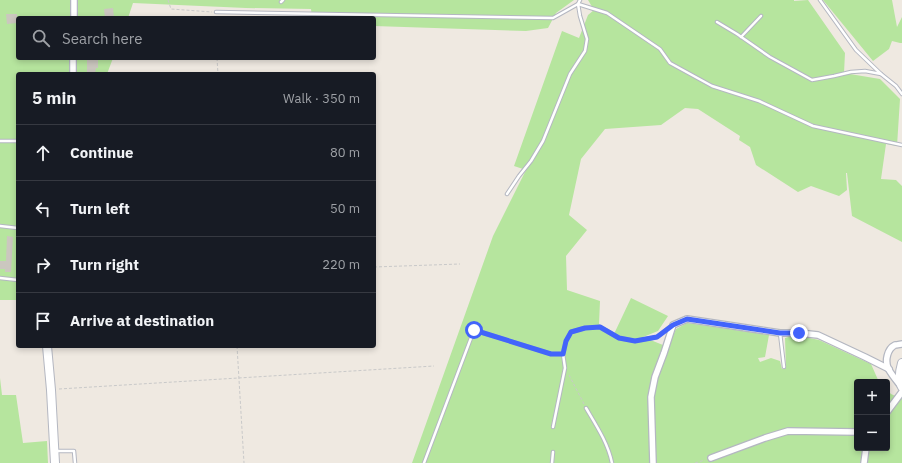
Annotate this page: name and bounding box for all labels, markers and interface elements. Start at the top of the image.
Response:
search box [16,16,376,60]
icon: search [30,27,52,49]
text: Search here [62,29,142,48]
text: 5 min [32,87,76,109]
text: Walk · 350 m [283,90,360,107]
icon: ahead [32,142,54,164]
text: Continue [70,143,134,162]
text: 80 m [330,144,360,161]
icon: left [32,198,54,220]
text: Turn left [70,199,130,218]
text: 50 m [330,200,360,217]
icon: right [32,254,54,276]
text: Turn right [70,255,139,274]
text: 220 m [322,256,360,273]
icon: arrive [32,310,54,332]
text: Arrive at destination [70,311,214,330]
route start [465,321,483,339]
route end [790,324,808,342]
map controls [854,379,890,451]
button: + [854,379,890,415]
button: − [854,415,890,451]

